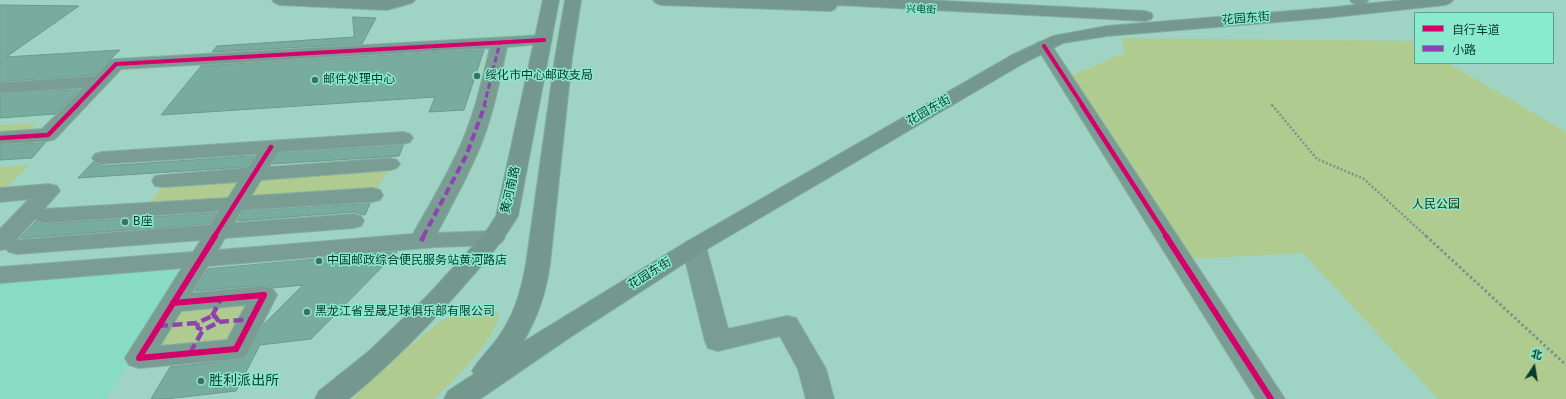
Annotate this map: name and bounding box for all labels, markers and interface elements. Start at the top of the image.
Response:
street label: 兴电街 [906,3,936,17]
street label: 花园东街 [1221,10,1271,28]
legend [1414,12,1554,64]
text: 自行车道 [1452,23,1500,37]
text: 小路 [1452,43,1476,57]
place label: 绥化市中心邮政支局 [485,69,593,83]
marker: 绥化市中心邮政支局 [472,71,482,81]
place label: 邮件处理中心 [323,73,395,87]
marker: 邮件处理中心 [310,75,320,85]
street label: 花园东街 [905,93,953,129]
street label: 黄河南路 [499,165,523,215]
park label: 人民公园 [1412,198,1460,212]
place label: B座 [133,215,152,229]
marker: B座 [120,217,130,227]
place label: 中国邮政综合便民服务站黄河路店 [327,254,507,268]
street label: 花园东街 [626,255,674,293]
marker: 中国邮政综合便民服务站黄河路店 [314,256,324,266]
place label: 黑龙江省昱晟足球俱乐部有限公司 [315,305,495,319]
marker: 黑龙江省昱晟足球俱乐部有限公司 [302,307,312,317]
north arrow [1514,347,1554,387]
text: 北 [1530,347,1543,362]
place label: 胜利派出所 [209,373,279,389]
marker: 胜利派出所 [196,376,206,386]

